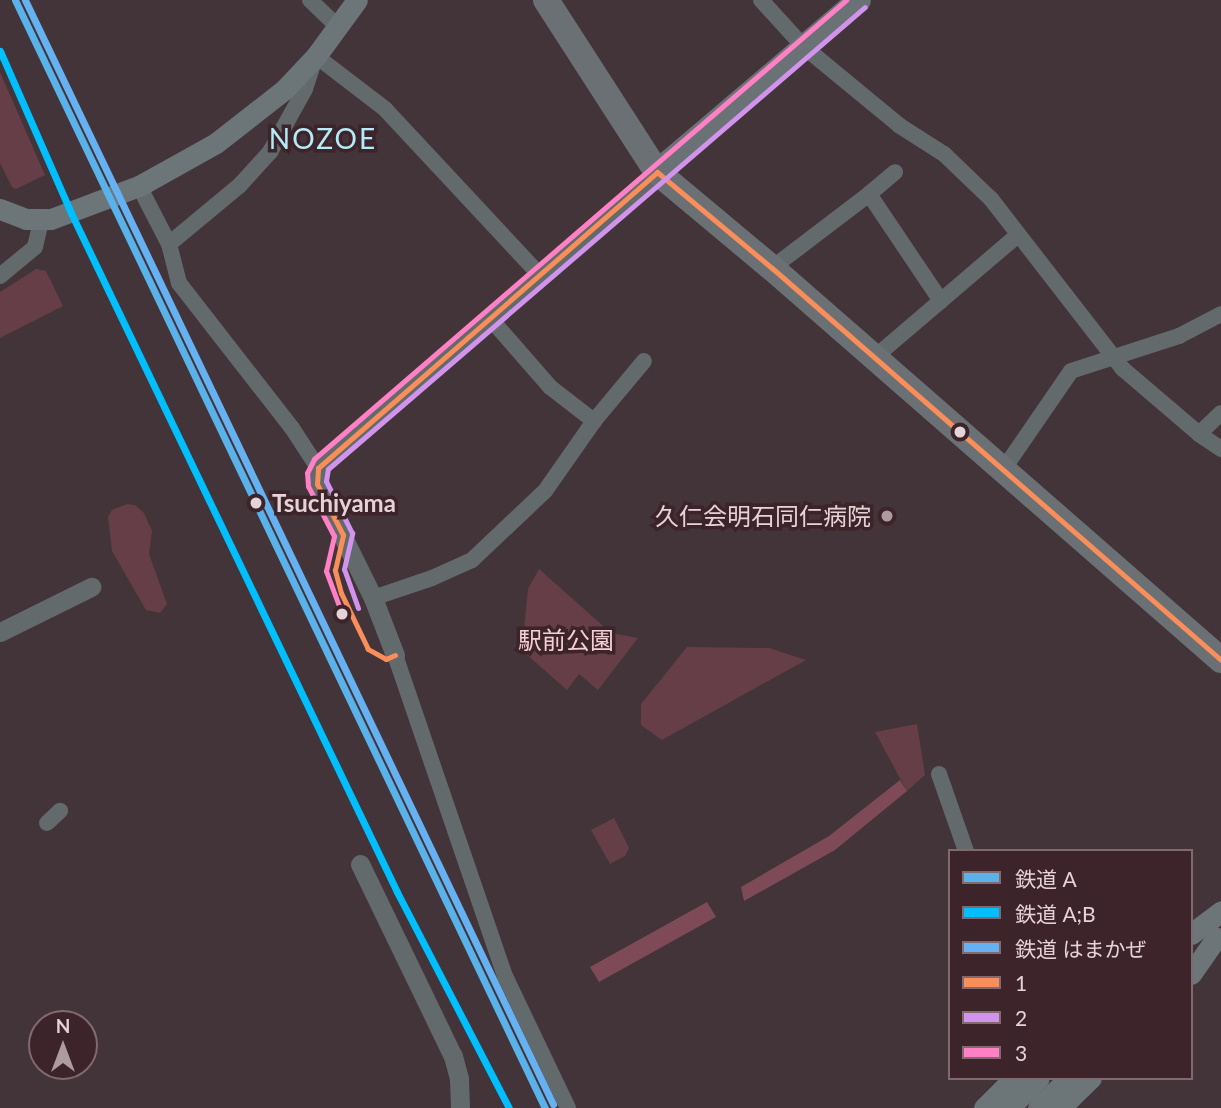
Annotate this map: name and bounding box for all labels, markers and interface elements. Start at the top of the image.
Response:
district label: NOZOE [269,121,377,155]
unlabelled marker [953,425,967,439]
place label: Tsuchiyama [272,489,396,517]
marker: Tsuchiyama [246,493,266,513]
place label: 久仁会明石同仁病院 [655,502,871,530]
marker: 久仁会明石同仁病院 [877,506,897,526]
unlabelled marker [335,607,349,621]
park label: 駅前公園 [518,626,614,654]
legend [948,849,1193,1080]
text: 鉄道 A [1015,866,1077,891]
text: 鉄道 A;B [1015,901,1096,926]
text: 鉄道 はまかぜ [1015,936,1146,961]
text: 1 [1015,970,1027,995]
text: 2 [1015,1005,1027,1030]
north arrow [28,1010,98,1080]
text: N [56,1014,70,1037]
text: 3 [1015,1040,1027,1065]

